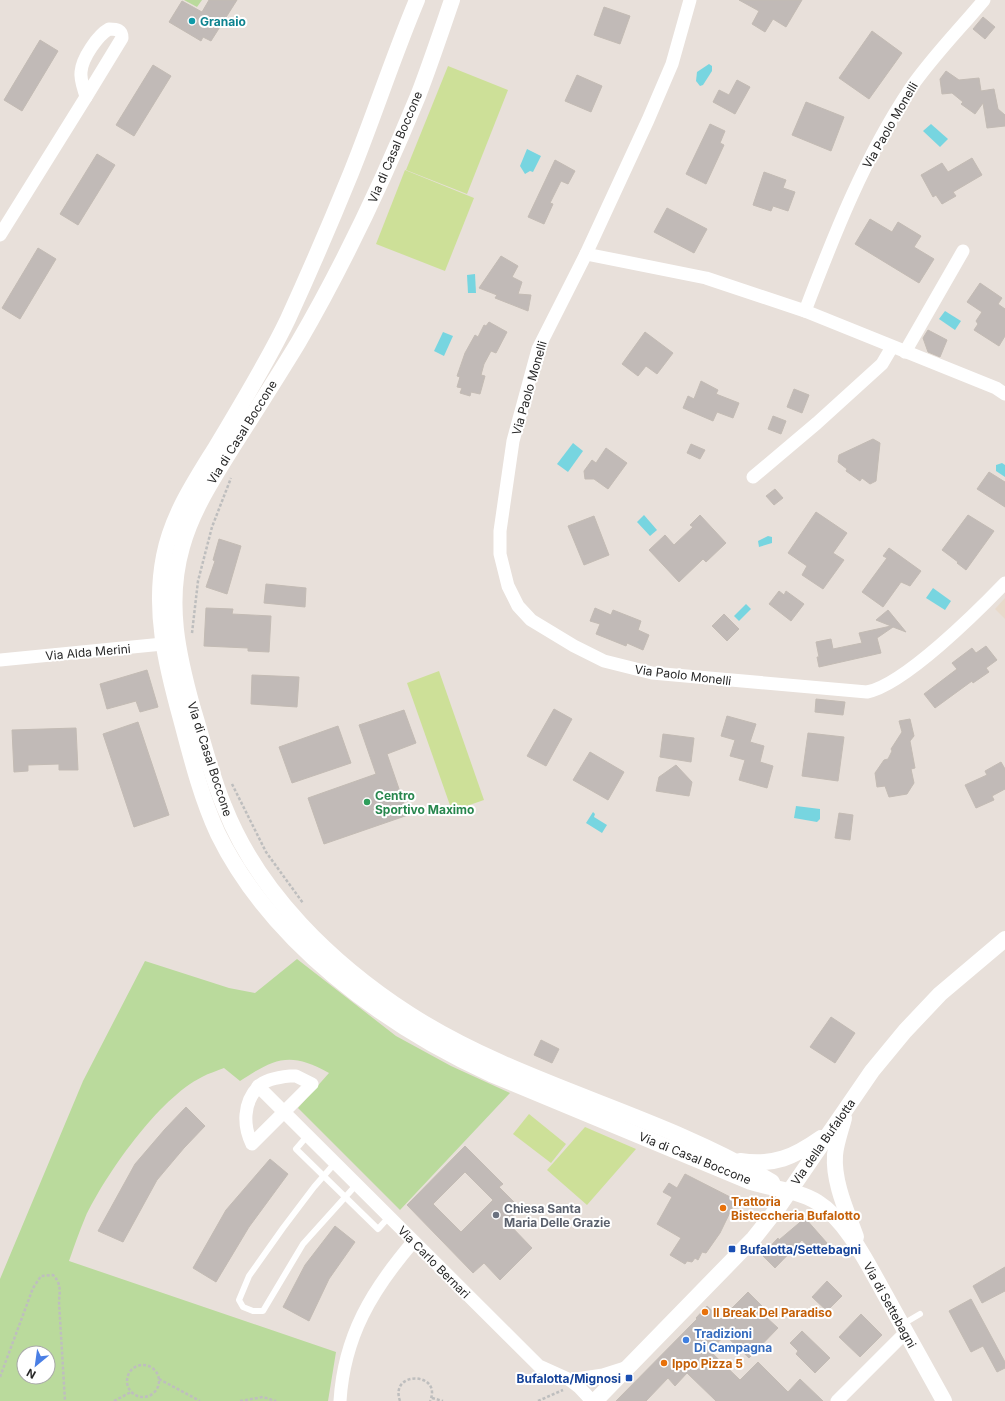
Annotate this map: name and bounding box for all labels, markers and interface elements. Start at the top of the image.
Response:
place label: Granaio [200,14,246,29]
marker: Granaio [187,16,197,26]
street label: Via Paolo Monelli [859,79,921,171]
street label: Via di Casal Boccone [365,89,425,205]
street label: Via Paolo Monelli [508,339,550,437]
street label: Via di Casal Boccone [204,377,280,487]
street label: Via Alda Merini [45,641,131,663]
street label: Via Paolo Monelli [634,662,732,688]
street label: Via di Casal Boccone [184,700,236,818]
place label: Centro Sportivo Maximo [375,788,474,817]
marker: Centro Sportivo Maximo [362,797,372,807]
street label: Via della Bufalotta [788,1096,858,1188]
street label: Via di Casal Boccone [637,1129,753,1187]
place label: Trattoria Bisteccheria Bufalotto [731,1194,860,1223]
place label: Chiesa Santa Maria Delle Grazie [504,1201,610,1230]
marker: Trattoria Bisteccheria Bufalotto [718,1203,728,1213]
marker: Chiesa Santa Maria Delle Grazie [491,1210,501,1220]
street label: Via Carlo Bernari [395,1223,473,1301]
place label: Bufalotta/Settebagni [740,1242,861,1257]
marker: Bufalotta/Settebagni [727,1244,737,1254]
street label: Via di Settebagni [860,1260,920,1351]
place label: Il Break Del Paradiso [713,1305,832,1320]
marker: Il Break Del Paradiso [700,1307,710,1317]
place label: Tradizioni Di Campagna [694,1326,772,1355]
marker: Tradizioni Di Campagna [681,1335,691,1345]
north arrow [16,1345,56,1385]
place label: Ippo Pizza 5 [672,1356,743,1371]
marker: Ippo Pizza 5 [659,1358,669,1368]
text: N [24,1366,38,1382]
place label: Bufalotta/Mignosi [517,1371,621,1386]
marker: Bufalotta/Mignosi [624,1373,634,1383]

